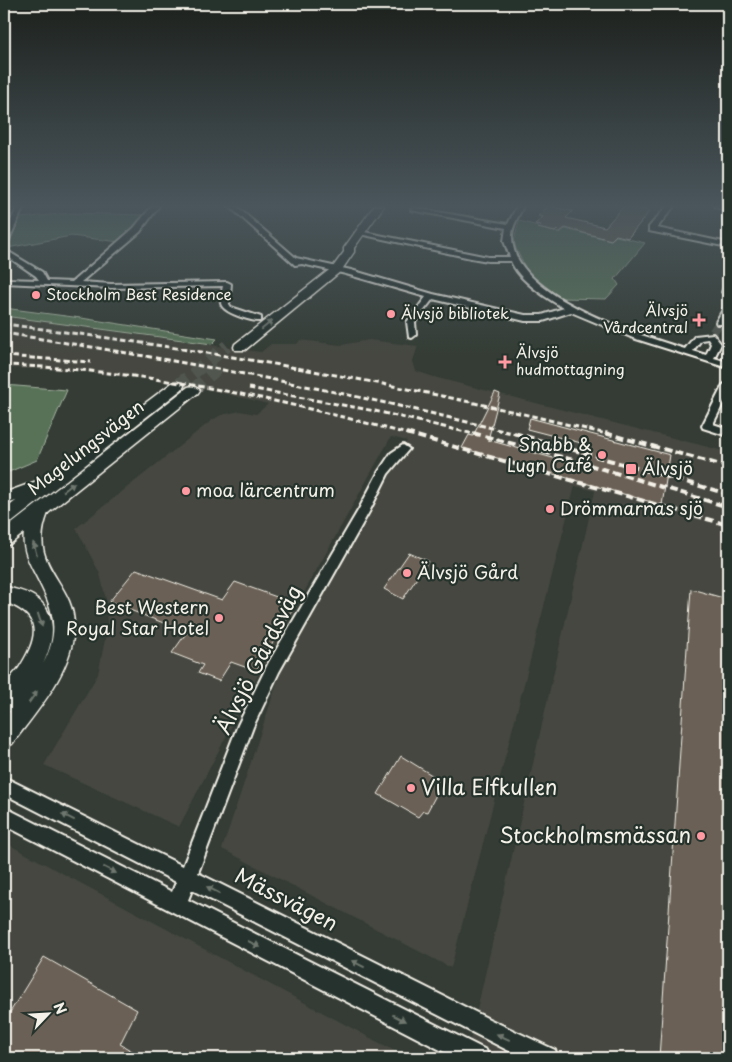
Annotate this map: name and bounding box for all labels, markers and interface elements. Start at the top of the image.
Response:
place label: Stockholm Best Residence [46,282,232,305]
marker: Stockholm Best Residence [30,289,42,301]
place label: Älvsjö Vårdcentral [603,298,688,338]
place label: Älvsjö bibliotek [401,301,509,324]
marker: Älvsjö bibliotek [385,308,397,320]
marker: Älvsjö Vårdcentral [692,313,706,327]
one-way arrow [260,320,273,331]
place label: Älvsjö hudmottagning [516,340,625,380]
marker: Älvsjö hudmottagning [498,355,512,369]
street label: Magelungsvägen [21,393,149,501]
place label: Snabb & Lugn Café [507,430,592,478]
marker: Snabb & Lugn Café [596,449,608,461]
place label: Älvsjö [642,454,693,481]
marker: Älvsjö [624,462,638,476]
place label: moa lärcentrum [196,476,335,503]
one-way arrow [62,482,76,492]
marker: moa lärcentrum [180,485,192,497]
place label: Drömmarnas sjö [560,494,703,521]
marker: Drömmarnas sjö [544,503,556,515]
one-way arrow [30,541,38,556]
place label: Älvsjö Gård [417,558,518,585]
marker: Älvsjö Gård [401,567,413,579]
street label: Älvsjö Gårdsväg [206,579,309,739]
place label: Best Western Royal Star Hotel [66,593,209,641]
one-way arrow [37,612,45,627]
marker: Best Western Royal Star Hotel [213,612,225,624]
one-way arrow [28,690,38,704]
place label: Villa Elfkullen [421,770,557,802]
marker: Villa Elfkullen [405,782,417,794]
one-way arrow [61,813,75,821]
place label: Stockholmsmässan [500,818,691,850]
marker: Stockholmsmässan [695,830,707,842]
street label: Mässvägen [230,859,344,938]
one-way arrow [102,866,117,874]
one-way arrow [206,886,221,894]
one-way arrow [247,940,261,948]
one-way arrow [351,960,365,968]
north arrow [22,990,72,1040]
text: N [48,999,72,1018]
one-way arrow [392,1014,406,1022]
one-way arrow [496,1033,510,1041]

